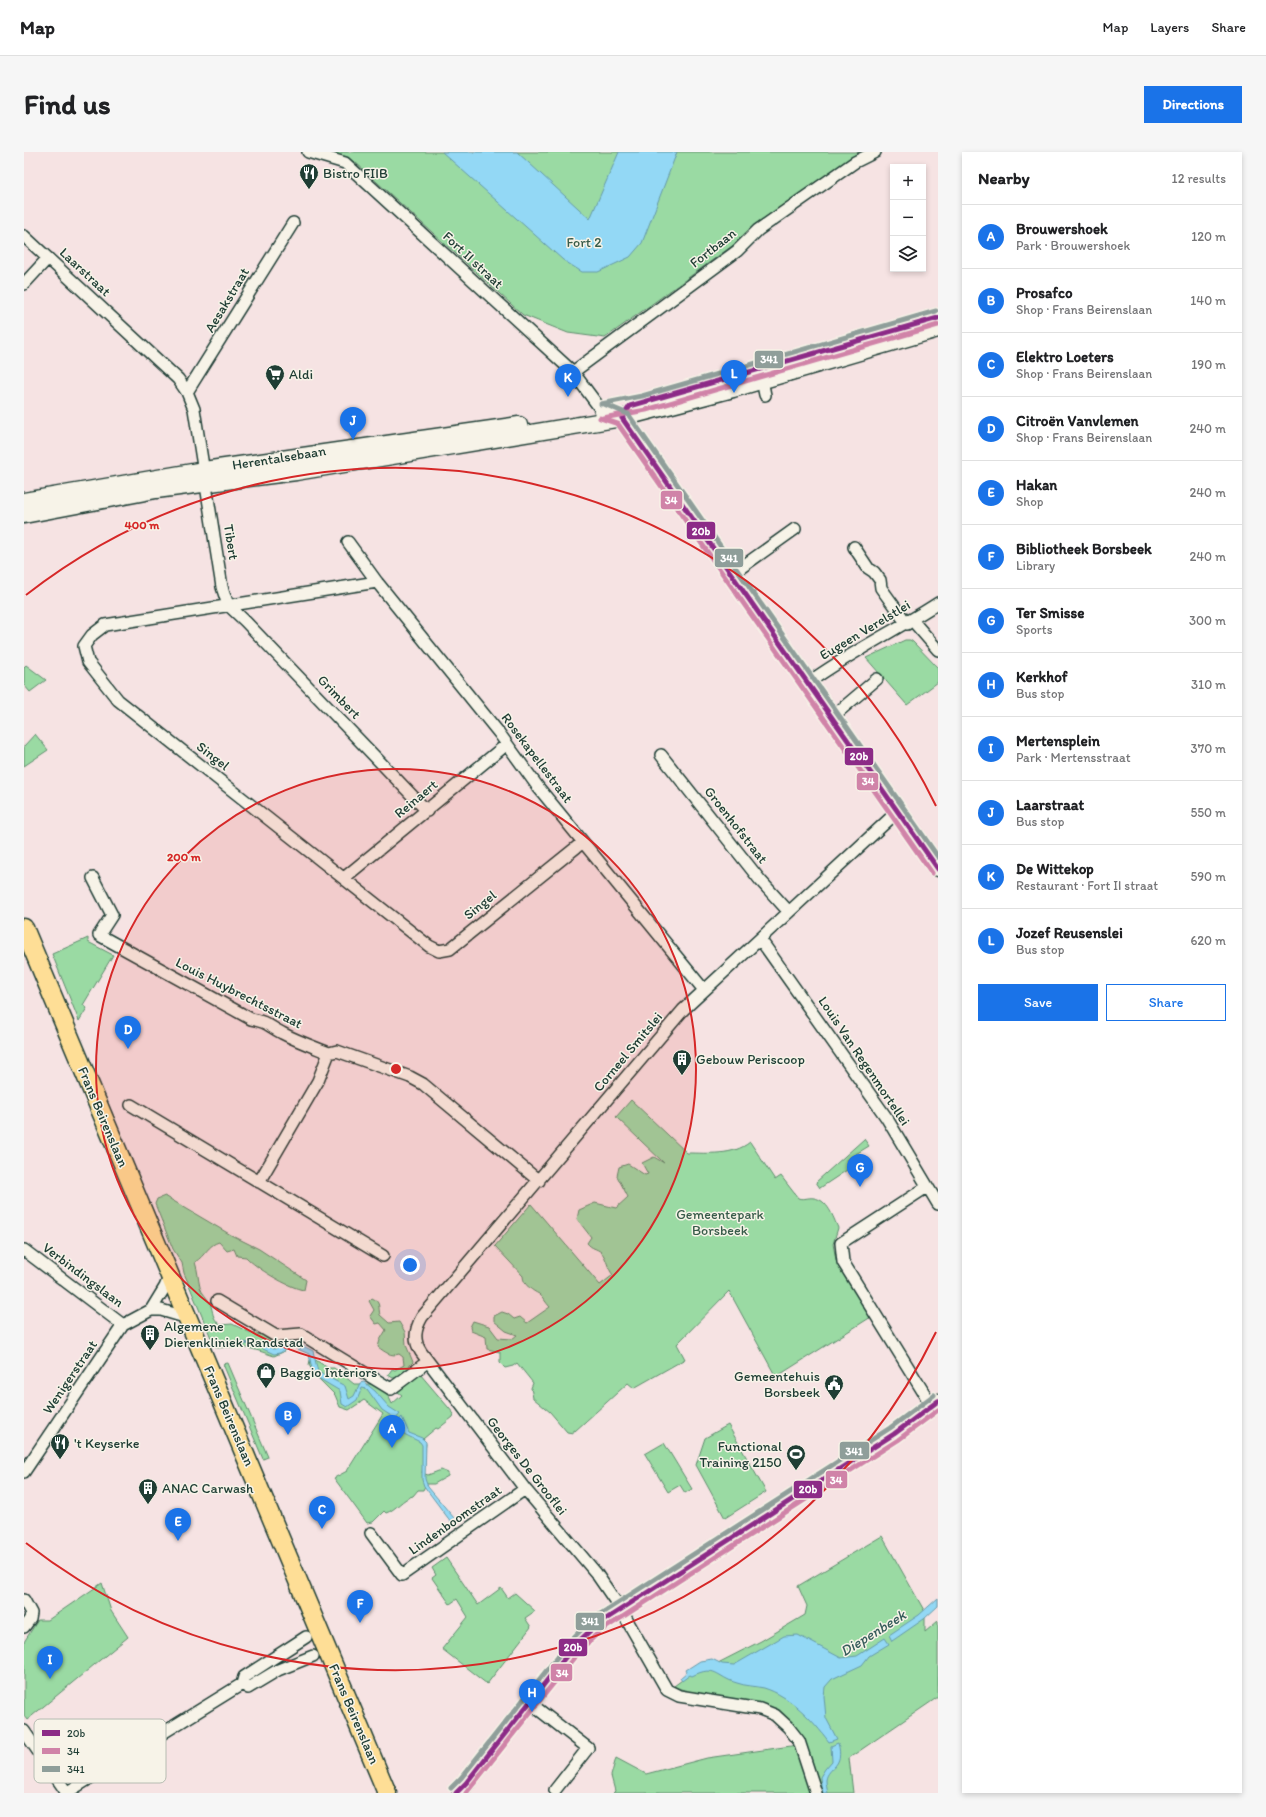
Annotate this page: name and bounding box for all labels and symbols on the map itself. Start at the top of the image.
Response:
restaurant icon: Bistro FIIB [298,162,320,190]
place label: Bistro FIIB [323,165,388,182]
street label: Fortbaan [686,225,740,271]
street label: Fort II straat [439,228,507,292]
park label: Fort 2 [566,234,602,251]
street label: Laarstraat [56,244,114,300]
street label: Aesakstraat [201,265,253,335]
line badge: 341 [754,350,784,369]
text: 341 [760,353,779,366]
pin: L [721,360,747,393]
supermarket icon: Aldi [264,363,286,391]
pin: K [555,364,581,397]
place label: Aldi [289,366,313,383]
pin: J [340,407,366,440]
street label: Herentalsebaan [231,442,327,474]
line badge: 34 [660,490,683,510]
text: 34 [665,494,678,507]
text: 400 m [125,518,160,532]
line badge: 20b [686,521,716,540]
street label: Tibert [220,523,242,561]
text: 20b [692,525,710,538]
line badge: 341 [714,548,744,568]
text: 341 [720,552,739,565]
street label: Eugeen Verelstlei [817,596,913,664]
street label: Grimbert [314,671,364,723]
street label: Rosekapellestraat [498,710,576,806]
street label: Singel [193,738,233,774]
line badge: 20b [844,747,874,766]
text: 20b [850,750,868,763]
line badge: 34 [856,772,879,791]
text: 34 [862,775,875,788]
street label: Reinaert [391,776,441,822]
street label: Groenhofstraat [701,783,771,867]
text: 200 m [167,850,202,864]
street label: Singel [460,887,500,923]
street label: Louis Huybrechtsstraat [173,954,305,1032]
street label: Louis Van Regenmortellei [814,993,914,1129]
street label: Corneel Smitslei [590,1009,666,1095]
pin: D [115,1016,141,1049]
building icon: Gebouw Periscoop [671,1048,693,1076]
place label: Gebouw Periscoop [696,1051,805,1068]
centre of rings [389,1062,403,1076]
street label: Frans Beirenslaan [74,1064,132,1170]
pin: G [847,1154,873,1187]
park label: Gemeentepark Borsbeek [676,1206,765,1239]
street label: Verbindingslaan [39,1239,127,1311]
your location [400,1255,420,1275]
place label: Algemene Dierenkliniek Randstad [164,1318,304,1351]
building icon: Algemene Dierenkliniek Randstad [139,1323,161,1351]
street label: Wenigerstraat [39,1337,101,1417]
shop icon: Baggio Interiors [255,1361,277,1389]
street label: Frans Beirenslaan [200,1363,258,1469]
place label: Baggio Interiors [280,1364,377,1381]
place label: Gemeentehuis Borsbeek [734,1368,821,1401]
public building icon: Gemeentehuis Borsbeek [823,1373,845,1401]
pin: B [275,1402,301,1435]
street label: Georges De Grooflei [483,1413,571,1519]
pin: A [379,1415,405,1448]
restaurant icon: 't Keyserke [49,1432,71,1460]
place label: 't Keyserke [74,1435,140,1452]
place label: Functional Training 2150 [700,1438,782,1471]
line badge: 341 [839,1441,870,1460]
sports icon: Functional Training 2150 [785,1443,807,1471]
text: 341 [845,1445,864,1458]
line badge: 34 [825,1470,848,1489]
text: 34 [830,1474,843,1487]
building icon: ANAC Carwash [137,1477,159,1505]
place label: ANAC Carwash [162,1480,254,1497]
line badge: 20b [793,1480,823,1499]
street label: Lindenboomstraat [405,1482,505,1558]
text: 20b [799,1483,817,1496]
pin: C [309,1496,335,1529]
pin: E [165,1508,191,1541]
pin: F [347,1590,373,1623]
water label: Diepenbeek [837,1605,910,1660]
line badge: 341 [575,1612,605,1631]
text: 341 [581,1615,600,1628]
line badge: 20b [558,1638,588,1657]
text: 20b [564,1641,582,1654]
pin: I [37,1646,63,1679]
street label: Frans Beirenslaan [325,1661,383,1767]
line badge: 34 [550,1663,573,1682]
text: 34 [556,1667,569,1680]
pin: H [519,1679,545,1712]
legend [34,1719,166,1783]
text: 20b [67,1727,86,1740]
text: 34 [67,1745,80,1758]
text: 341 [67,1763,85,1776]

